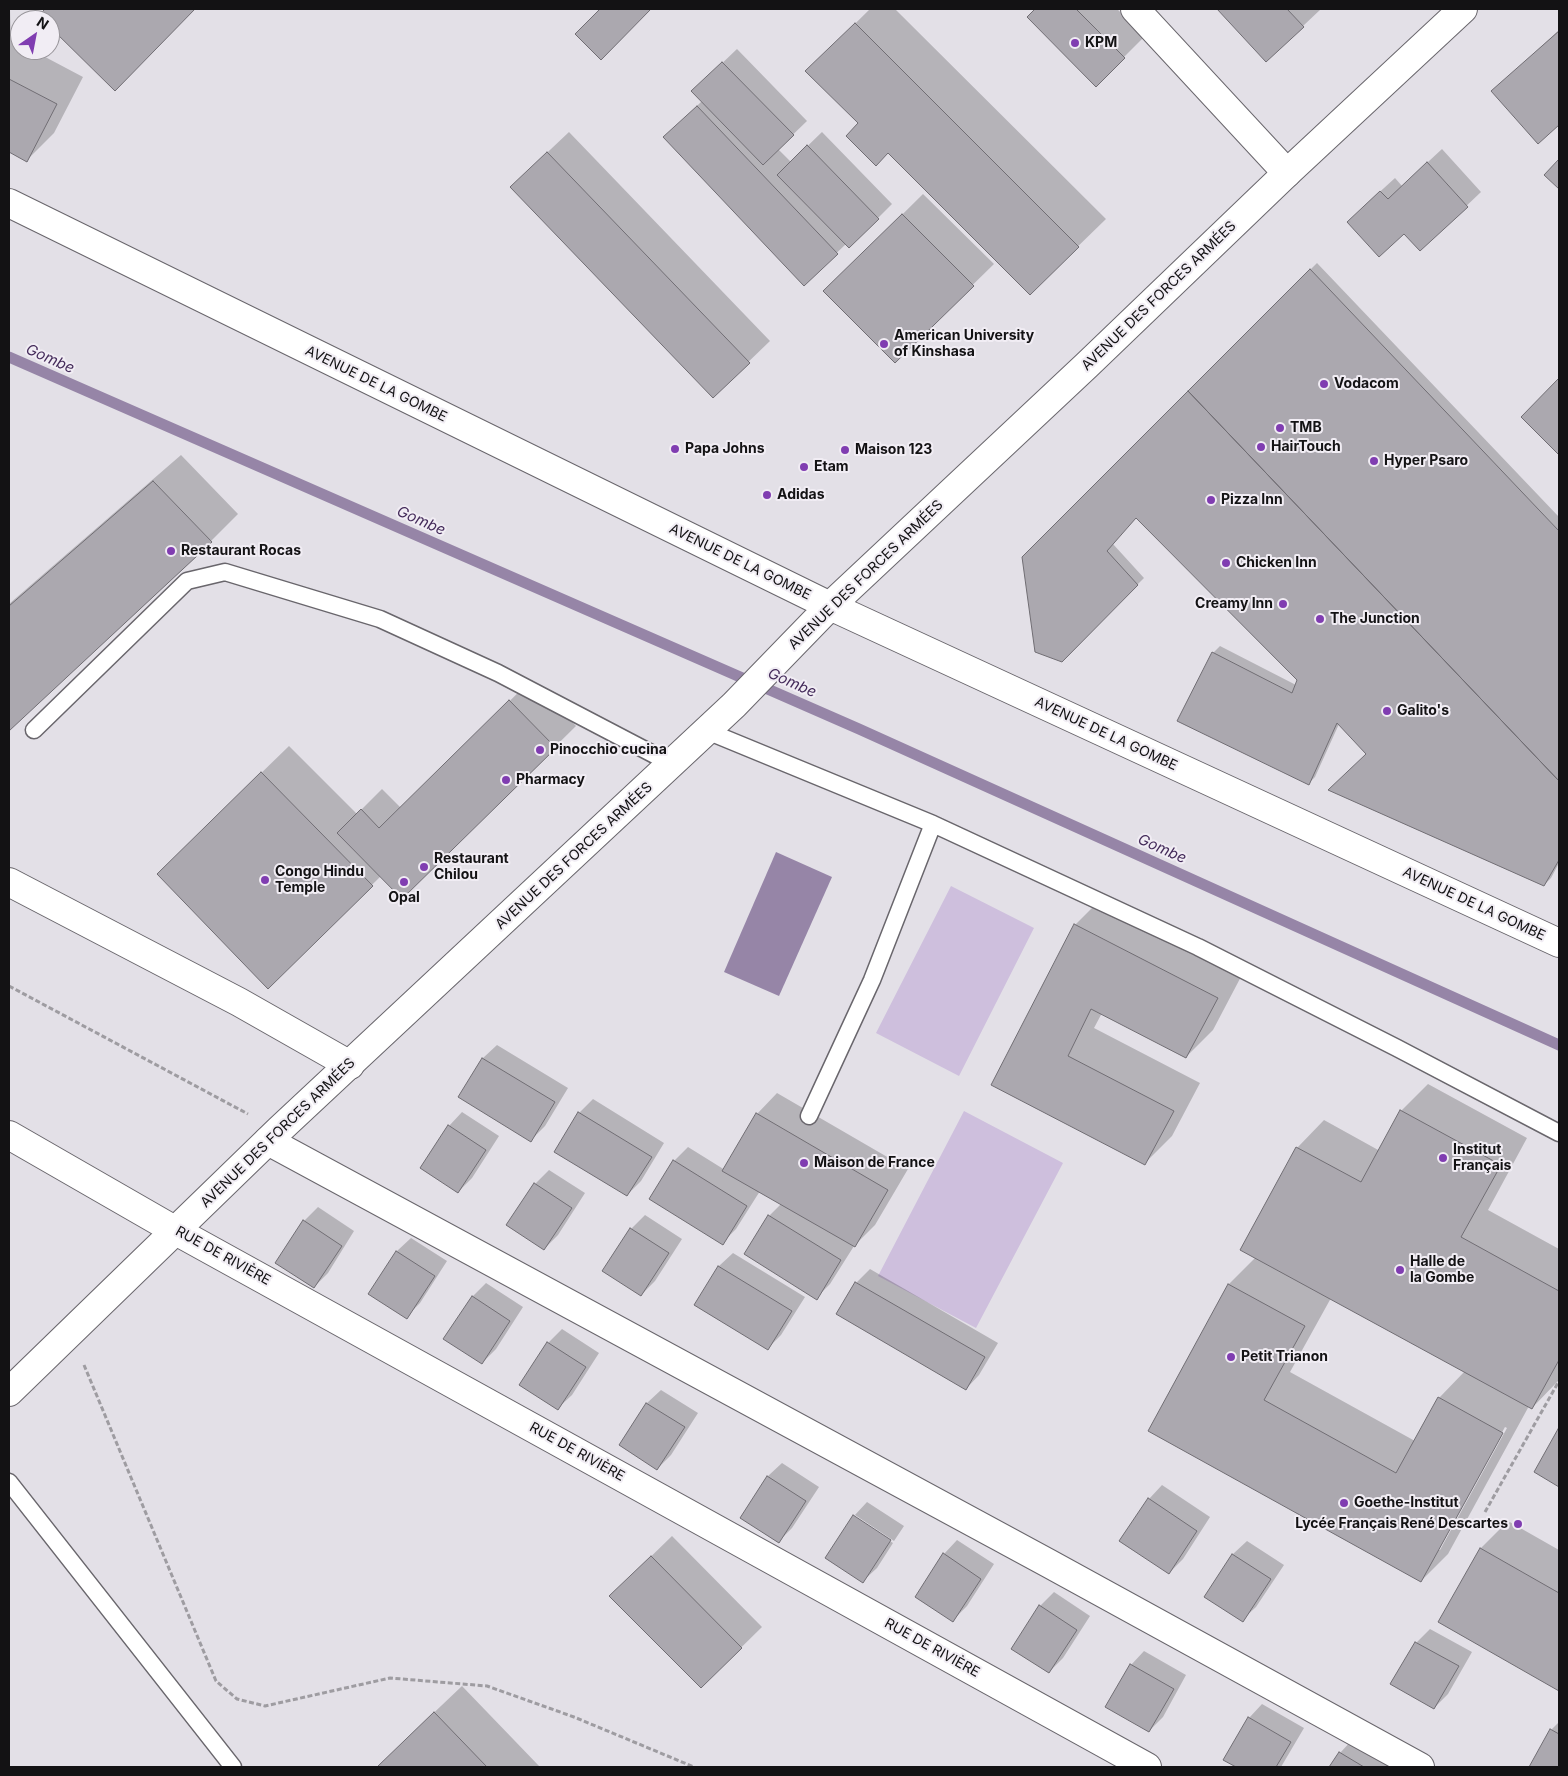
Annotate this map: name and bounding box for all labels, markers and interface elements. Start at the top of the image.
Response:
north arrow [10,10,60,60]
text: N [34,13,52,33]
place label: KPM [1085,35,1117,51]
marker: KPM [1069,37,1081,49]
street label: AVENUE DES FORCES ARMÉES [1078,218,1240,374]
place label: American University of Kinshasa [894,328,1034,361]
marker: American University of Kinshasa [878,338,890,350]
water label: Gombe [23,340,77,378]
street label: AVENUE DE LA GOMBE [302,342,450,426]
place label: Vodacom [1334,376,1399,392]
marker: Vodacom [1318,378,1330,390]
place label: TMB [1290,420,1322,436]
marker: TMB [1274,422,1286,434]
place label: HairTouch [1271,439,1341,455]
place label: Papa Johns [685,441,764,457]
marker: HairTouch [1255,441,1267,453]
place label: Maison 123 [855,442,932,458]
marker: Papa Johns [669,443,681,455]
marker: Maison 123 [839,444,851,456]
place label: Hyper Psaro [1384,453,1468,469]
marker: Hyper Psaro [1368,455,1380,467]
place label: Etam [814,459,849,475]
marker: Etam [798,461,810,473]
place label: Adidas [777,487,825,503]
marker: Adidas [761,489,773,501]
place label: Pizza Inn [1221,492,1283,508]
marker: Pizza Inn [1205,494,1217,506]
street label: AVENUE DES FORCES ARMÉES [785,497,947,653]
water label: Gombe [394,502,448,540]
street label: AVENUE DE LA GOMBE [666,520,814,604]
place label: Restaurant Rocas [181,543,301,559]
marker: Restaurant Rocas [165,545,177,557]
place label: Chicken Inn [1236,555,1317,571]
marker: Chicken Inn [1220,557,1232,569]
place label: Creamy Inn [1195,596,1273,612]
marker: Creamy Inn [1277,598,1289,610]
place label: The Junction [1330,611,1420,627]
marker: The Junction [1314,613,1326,625]
water label: Gombe [765,664,819,702]
street label: AVENUE DE LA GOMBE [1032,694,1180,774]
place label: Galito's [1397,703,1449,719]
marker: Galito's [1381,705,1393,717]
place label: Pinocchio cucina [550,742,667,758]
marker: Pinocchio cucina [534,744,546,756]
place label: Pharmacy [516,772,585,788]
marker: Pharmacy [500,774,512,786]
street label: AVENUE DES FORCES ARMÉES [492,779,656,933]
water label: Gombe [1135,830,1189,868]
place label: Restaurant Chilou [434,851,509,884]
marker: Restaurant Chilou [418,861,430,873]
place label: Congo Hindu Temple [275,864,364,896]
street label: AVENUE DE LA GOMBE [1400,864,1548,944]
marker: Congo Hindu Temple [259,874,271,886]
marker: Opal [398,876,410,888]
place label: Opal [388,890,420,906]
street label: AVENUE DES FORCES ARMÉES [197,1055,359,1211]
place label: Institut Français [1453,1142,1511,1174]
marker: Institut Français [1437,1152,1449,1164]
place label: Maison de France [814,1155,935,1171]
marker: Maison de France [798,1157,810,1169]
street label: RUE DE RIVIÈRE [172,1223,274,1289]
place label: Halle de la Gombe [1410,1254,1474,1286]
marker: Halle de la Gombe [1394,1264,1406,1276]
place label: Petit Trianon [1241,1349,1328,1365]
marker: Petit Trianon [1225,1351,1237,1363]
street label: RUE DE RIVIÈRE [526,1419,628,1485]
place label: Goethe-Institut [1354,1495,1459,1511]
marker: Goethe-Institut [1338,1497,1350,1509]
place label: Lycée Français René Descartes [1295,1516,1508,1532]
marker: Lycée Français René Descartes [1512,1518,1524,1530]
street label: RUE DE RIVIÈRE [881,1615,983,1681]

